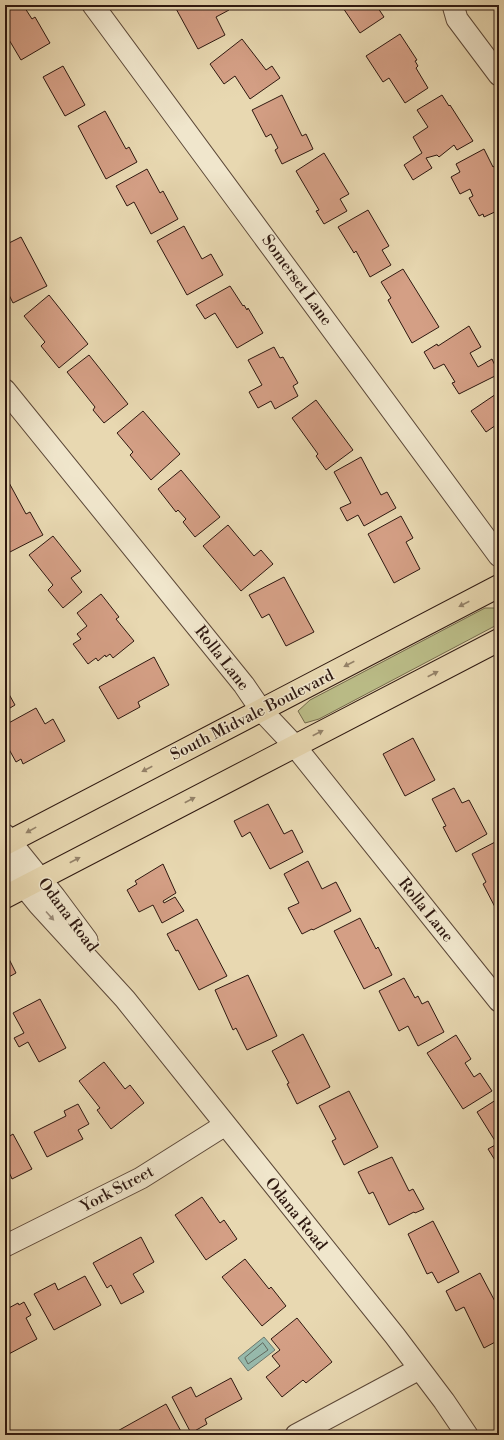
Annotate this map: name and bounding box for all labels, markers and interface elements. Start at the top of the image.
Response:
street label: Somerset Lane [257,231,337,329]
one-way arrow [459,601,470,608]
street label: Rolla Lane [190,621,254,695]
one-way arrow [343,661,355,668]
street label: South Midvale Boulevard [167,665,337,765]
one-way arrow [428,670,439,677]
one-way arrow [312,730,324,736]
one-way arrow [141,766,153,773]
one-way arrow [184,796,196,803]
one-way arrow [26,826,37,833]
one-way arrow [69,857,81,863]
street label: Odana Road [34,874,102,956]
street label: Rolla Lane [394,874,458,946]
one-way arrow [45,911,54,921]
street label: York Street [76,1161,157,1217]
street label: Odana Road [261,1174,331,1254]

